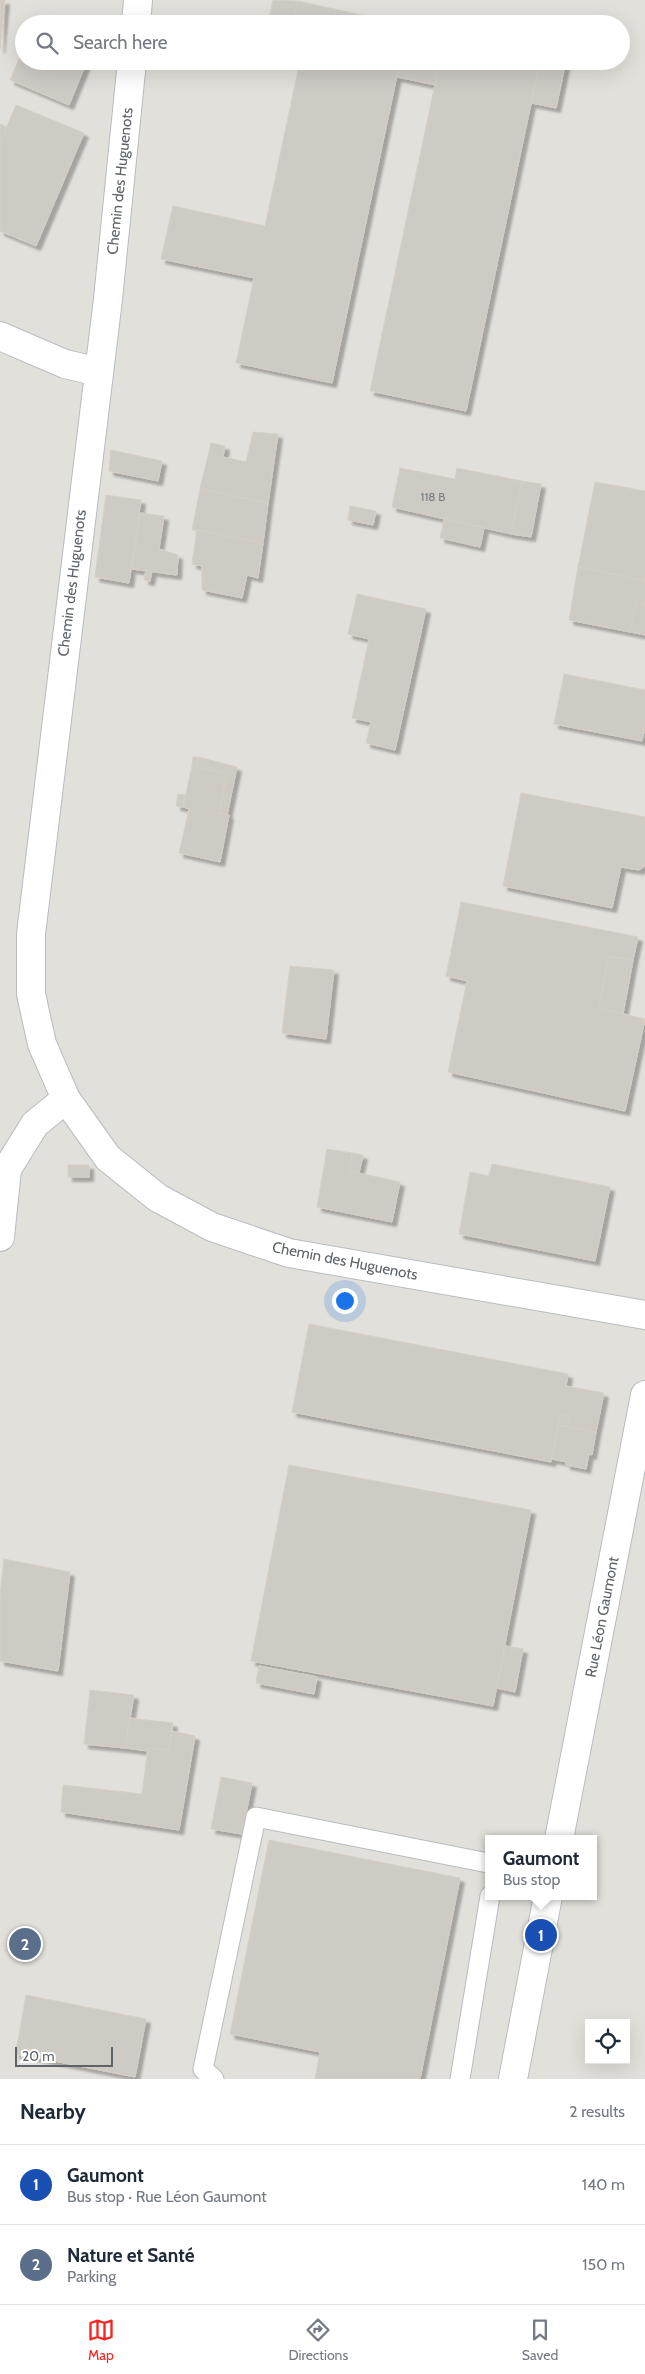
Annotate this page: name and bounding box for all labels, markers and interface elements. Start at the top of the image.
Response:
search box [15,15,630,70]
icon: search [33,29,61,57]
text: Search here [73,31,167,54]
street label: Chemin des Huguenots [103,107,137,255]
house number: 118 B [421,489,445,504]
street label: Chemin des Huguenots [54,509,90,657]
street label: Chemin des Huguenots [271,1238,419,1284]
your location [332,1288,358,1314]
street label: Rue Léon Gaumont [581,1555,623,1679]
popup [485,1835,597,1900]
text: Gaumont [503,1847,579,1870]
text: Bus stop [503,1870,560,1889]
pin: 1 [525,1916,557,1954]
pin: 2 [9,1925,41,1963]
map controls [585,2019,630,2064]
button: locate [585,2019,630,2064]
scale bar [15,2044,112,2067]
text: 20 m [22,2047,55,2065]
text: Nearby [20,2099,86,2124]
text: 2 results [569,2102,625,2121]
text: Gaumont [67,2164,144,2187]
text: 1 [33,2175,39,2194]
text: 140 m [582,2175,625,2194]
text: Bus stop · Rue Léon Gaumont [67,2187,267,2206]
text: Nature et Santé [67,2244,195,2267]
text: 2 [32,2255,40,2274]
text: 150 m [582,2255,625,2274]
text: Parking [67,2267,116,2286]
tab: Map [87,2316,115,2364]
tab: Directions [288,2316,348,2364]
tab: Saved [522,2316,558,2364]

